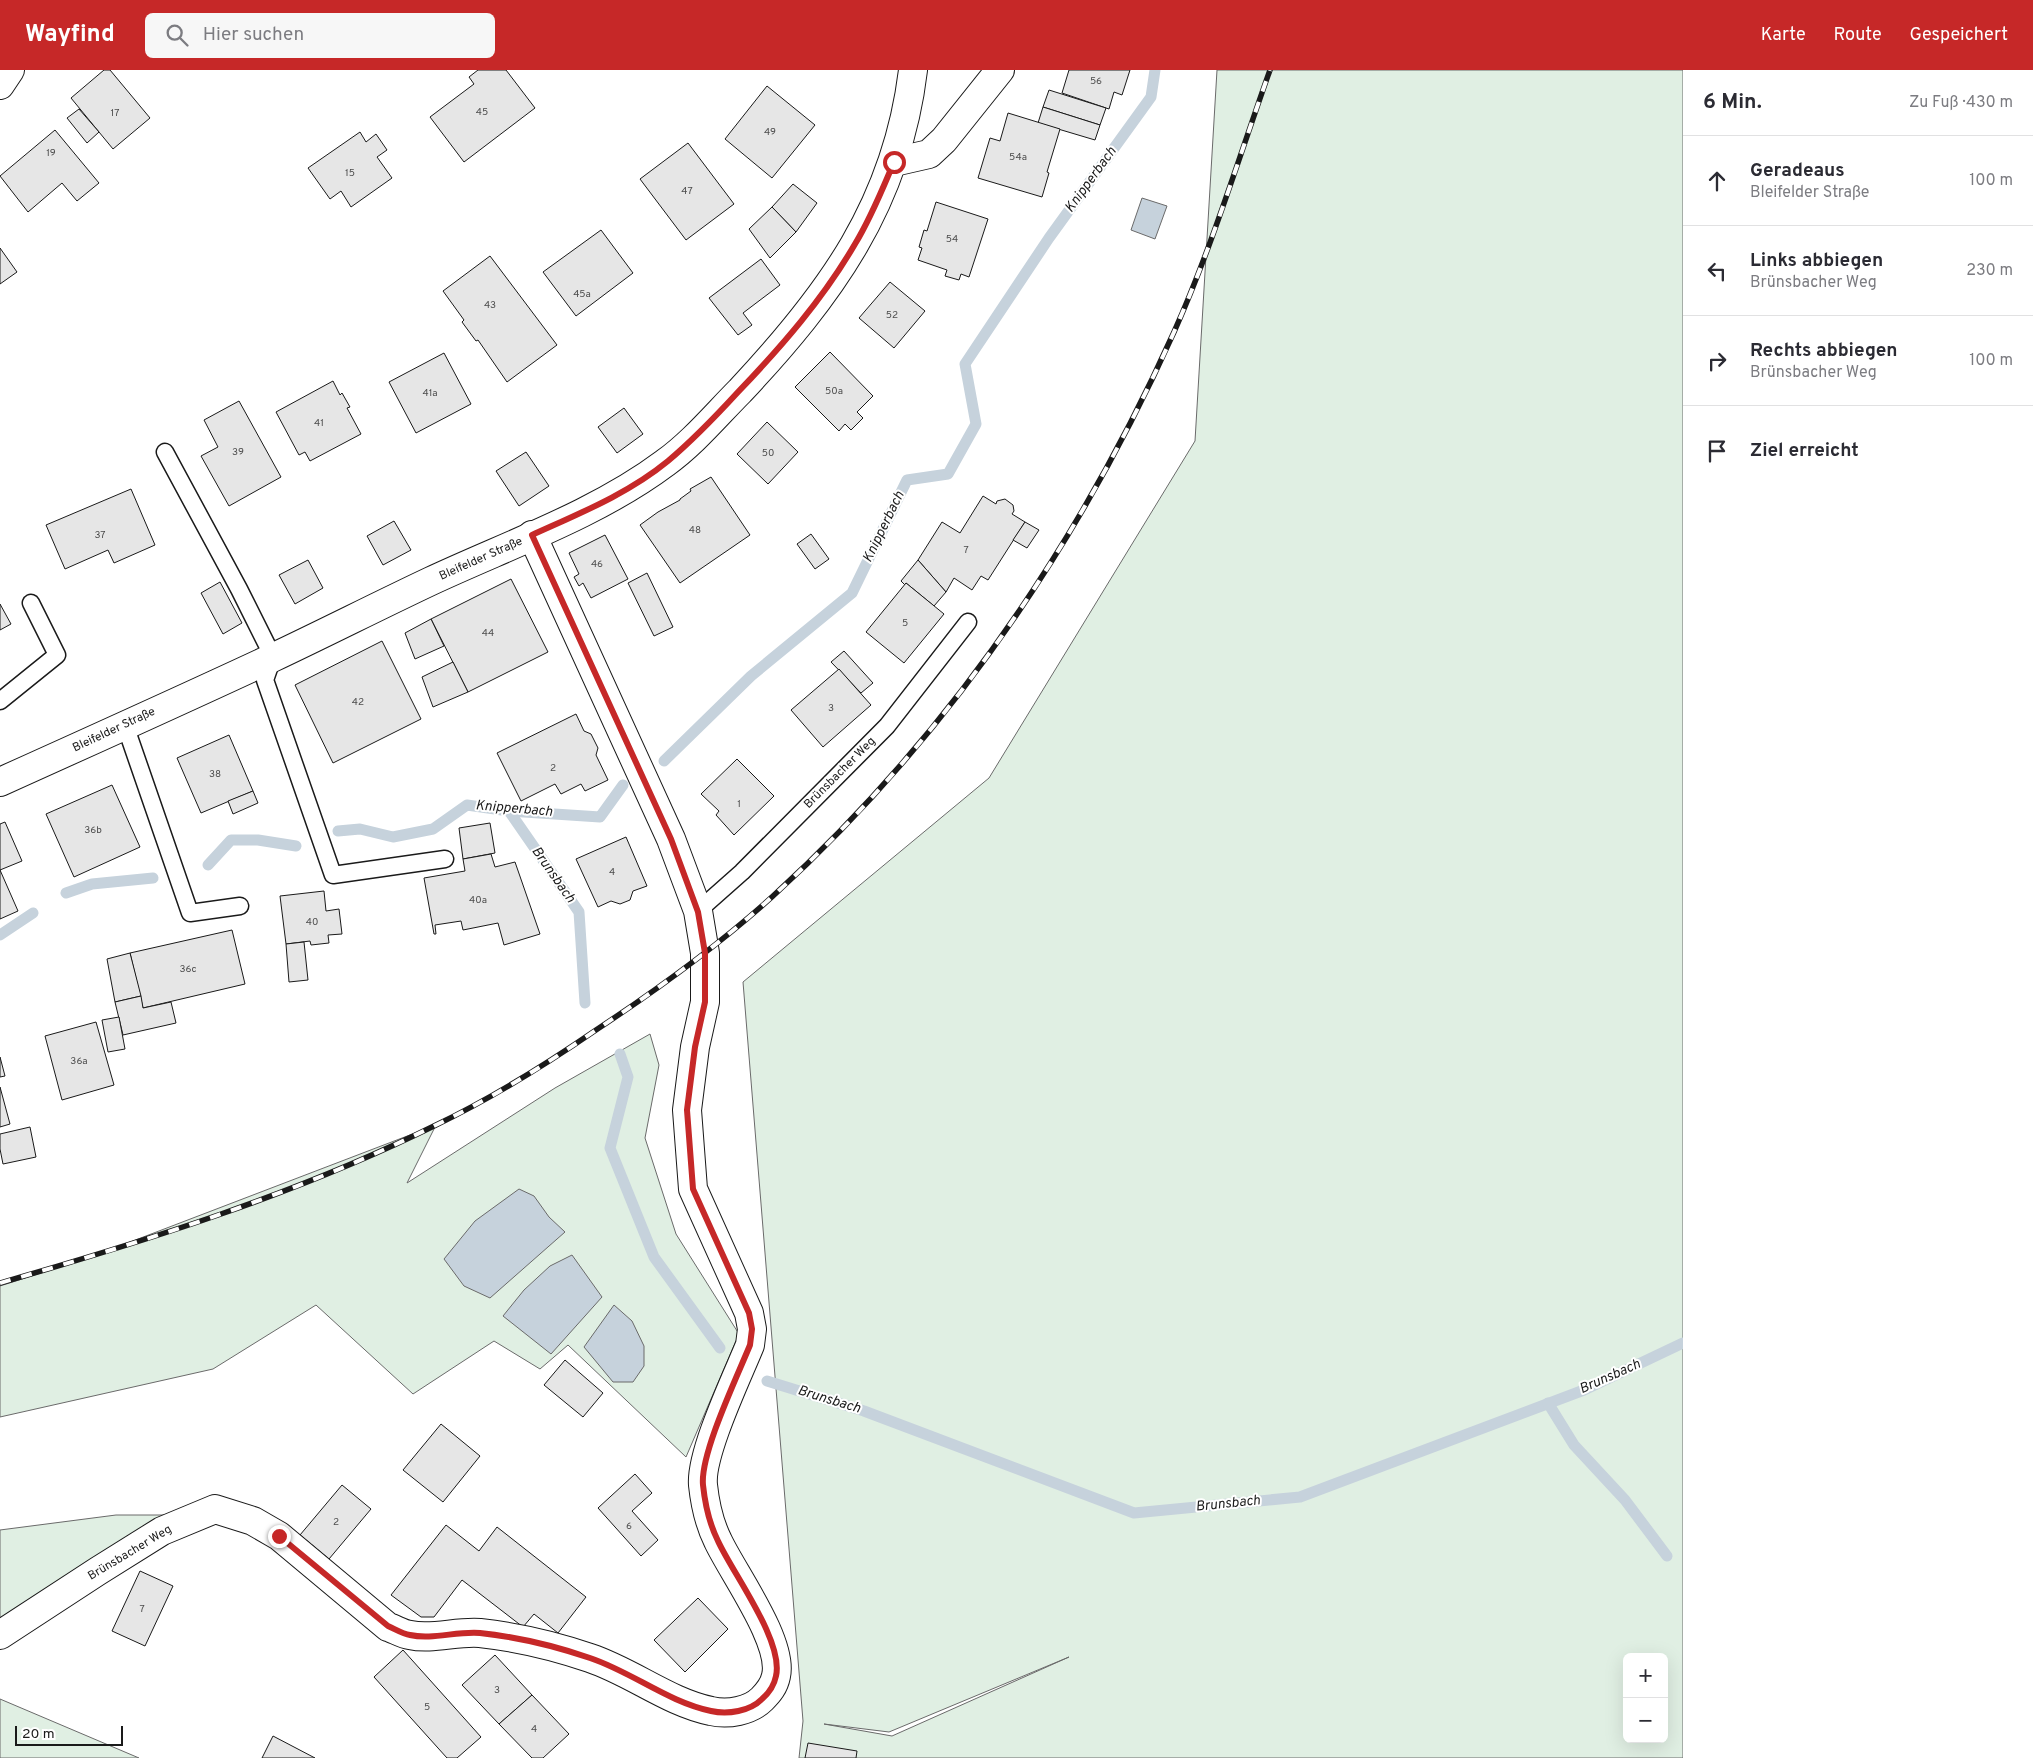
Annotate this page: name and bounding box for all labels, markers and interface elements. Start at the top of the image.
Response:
search box [145,13,495,58]
text: Wayfind [25,20,115,50]
icon: search [163,21,191,49]
text: Hier suchen [203,23,304,47]
text: Karte [1761,24,1806,47]
text: Route [1834,24,1882,47]
text: Gespeichert [1910,24,2008,47]
house number: 56 [1090,75,1102,88]
text: 6 Min. [1703,89,1762,116]
text: Zu Fuß · 430 m [1909,93,2013,113]
house number: 45 [476,106,488,119]
house number: 17 [111,107,119,120]
house number: 49 [764,126,776,139]
water label: Knipperbach [1061,144,1121,216]
house number: 19 [46,147,56,160]
route start [883,151,906,174]
house number: 54a [1009,151,1027,164]
text: Geradeaus [1750,159,1845,183]
house number: 15 [345,167,355,180]
icon: ahead [1703,167,1731,195]
text: 100 m [1969,171,2013,191]
text: Bleifelder Straße [1750,183,1869,203]
house number: 47 [681,185,693,198]
house number: 54 [946,233,958,246]
text: Links abbiegen [1750,249,1883,273]
icon: left [1703,257,1731,285]
text: 230 m [1966,261,2013,281]
text: Brünsbacher Weg [1750,273,1877,293]
house number: 45a [573,288,591,301]
house number: 43 [484,299,496,312]
house number: 52 [886,309,898,322]
text: Rechts abbiegen [1750,339,1898,363]
icon: right [1703,347,1731,375]
text: 100 m [1969,351,2013,371]
text: Brünsbacher Weg [1750,363,1877,383]
house number: 50a [825,385,843,398]
house number: 41a [423,387,437,400]
house number: 41 [314,417,324,430]
icon: arrive [1703,437,1731,465]
text: Ziel erreicht [1750,439,1859,463]
house number: 39 [232,446,244,459]
house number: 50 [762,447,774,460]
water label: Knipperbach [859,488,909,565]
house number: 48 [689,524,701,537]
house number: 37 [94,529,106,542]
street label: Bleifelder Straße [437,533,525,585]
house number: 7 [963,544,969,557]
house number: 46 [591,558,603,571]
house number: 5 [902,617,908,630]
house number: 44 [482,627,494,640]
house number: 42 [352,696,364,709]
house number: 3 [828,702,834,715]
street label: Bleifelder Straße [70,704,158,756]
street label: Brünsbacher Weg [801,734,879,812]
house number: 2 [550,762,556,775]
house number: 38 [209,768,221,781]
water label: Knipperbach [475,797,554,821]
house number: 1 [737,798,741,811]
house number: 36b [84,824,102,837]
water label: Brunsbach [527,844,579,907]
house number: 4 [609,866,615,879]
house number: 40a [469,894,487,907]
house number: 40 [306,916,318,929]
house number: 36c [180,963,197,976]
house number: 36a [70,1055,88,1068]
water label: Brunsbach [1577,1356,1643,1398]
water label: Brunsbach [795,1382,863,1418]
water label: Brunsbach [1195,1492,1262,1516]
house number: 2 [333,1516,339,1529]
house number: 6 [626,1520,632,1533]
street label: Brünsbacher Weg [85,1522,175,1584]
route end [268,1525,291,1548]
house number: 7 [139,1603,145,1616]
map controls [1623,1653,1668,1743]
button: + [1623,1653,1668,1698]
house number: 3 [494,1684,500,1697]
button: − [1623,1698,1668,1743]
house number: 5 [424,1701,430,1714]
scale bar [15,1723,122,1746]
house number: 4 [531,1723,537,1736]
text: 20 m [22,1726,55,1743]

